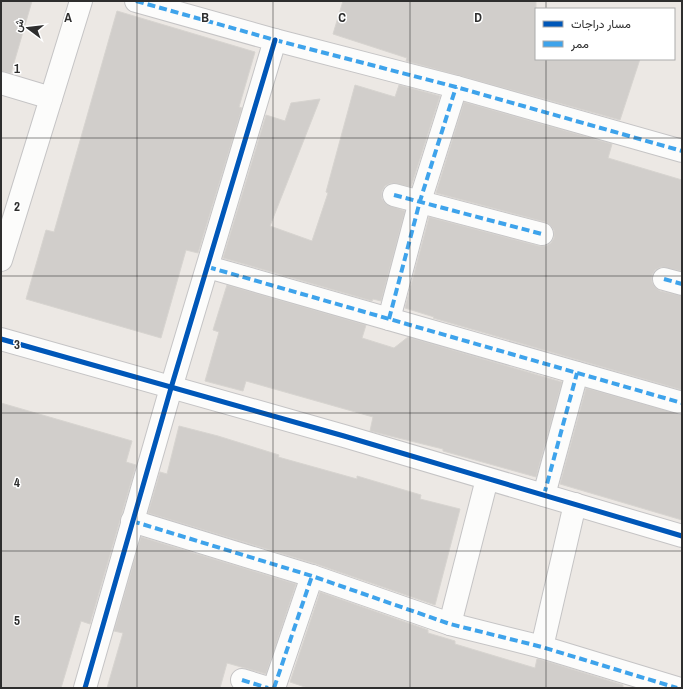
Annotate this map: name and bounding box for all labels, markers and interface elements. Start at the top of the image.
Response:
north arrow [8,8,48,48]
legend [535,8,675,60]
text: A [64,9,72,26]
text: B [201,9,209,26]
text: C [338,9,346,26]
text: D [474,9,482,26]
text: مسار دراجات [571,16,631,32]
text: ش [10,17,27,34]
text: ممر [570,36,589,52]
text: 1 [14,60,20,77]
text: 2 [14,198,20,215]
text: 3 [14,336,20,353]
text: 4 [14,474,20,491]
text: 5 [14,612,20,629]

